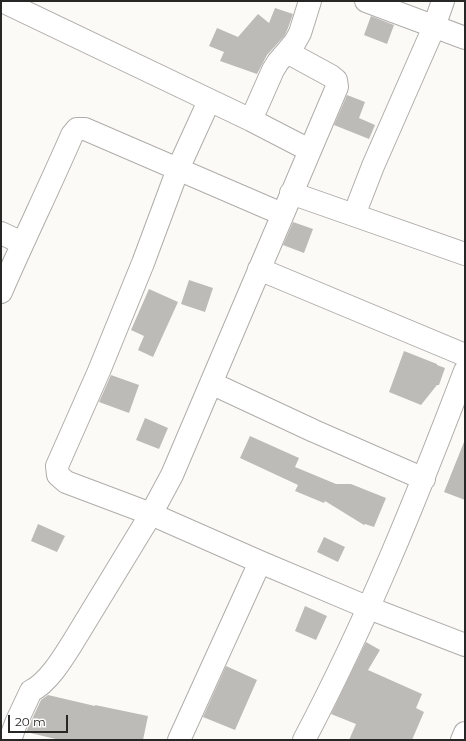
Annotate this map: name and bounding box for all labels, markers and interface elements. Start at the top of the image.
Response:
scale bar [10,707,70,733]
text: 20 m [15,714,46,729]

